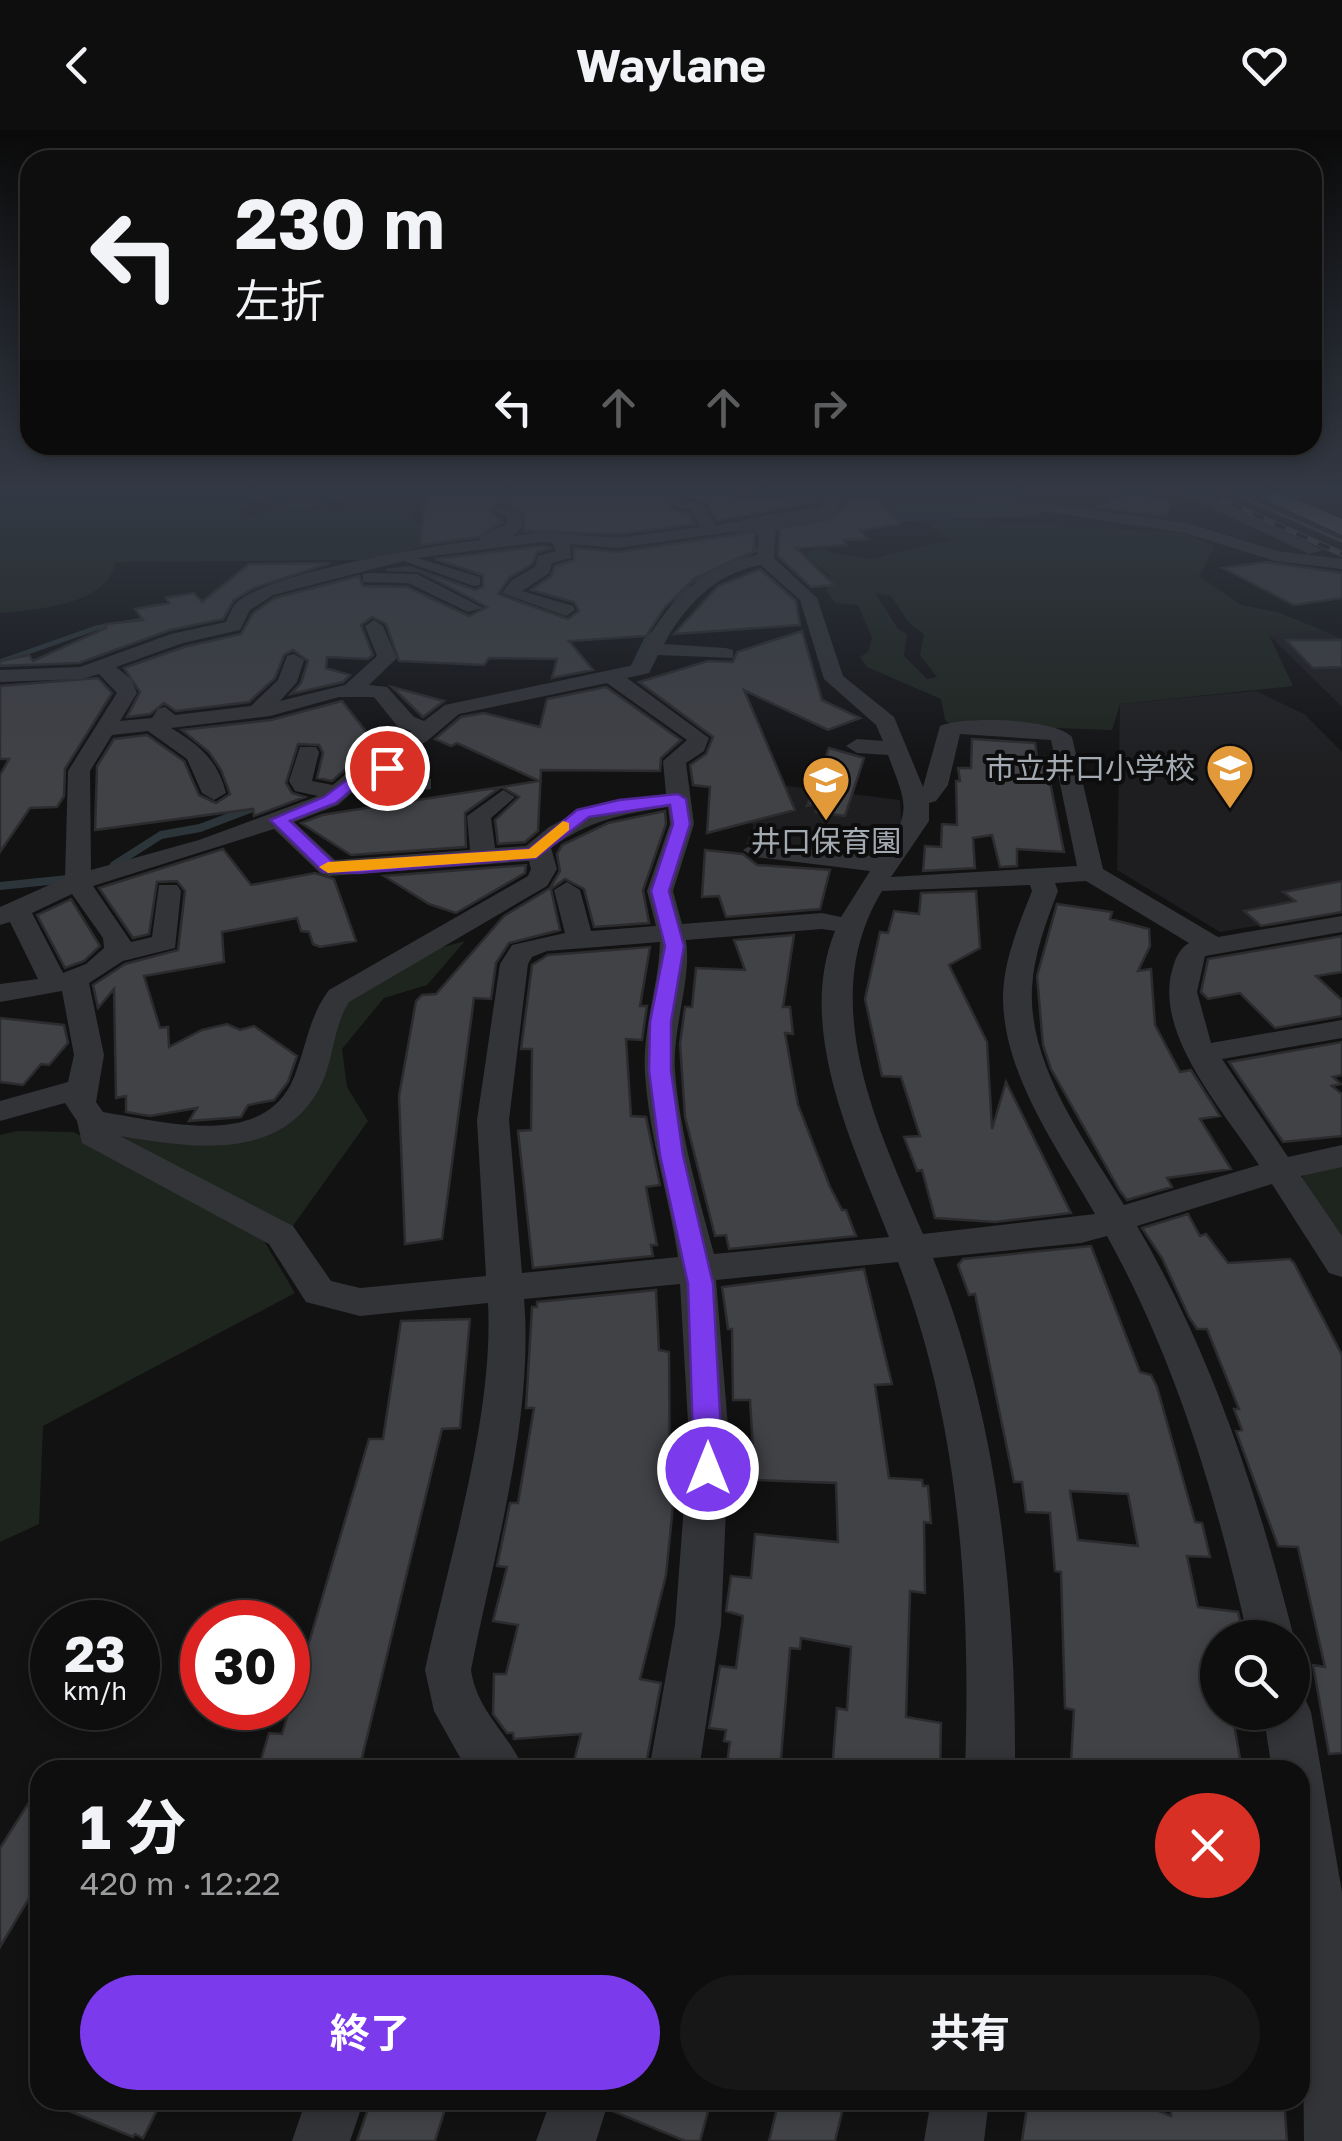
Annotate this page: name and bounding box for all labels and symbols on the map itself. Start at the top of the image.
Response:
pin [345,726,430,811]
school or university icon: 市立井口小学校 [1204,742,1256,810]
place label: 市立井口小学校 [985,750,1195,786]
school or university icon: 井口保育園 [800,754,852,822]
place label: 井口保育園 [751,823,901,859]
position arrow [656,1417,760,1521]
speed limit sign: 30 [180,1600,310,1730]

